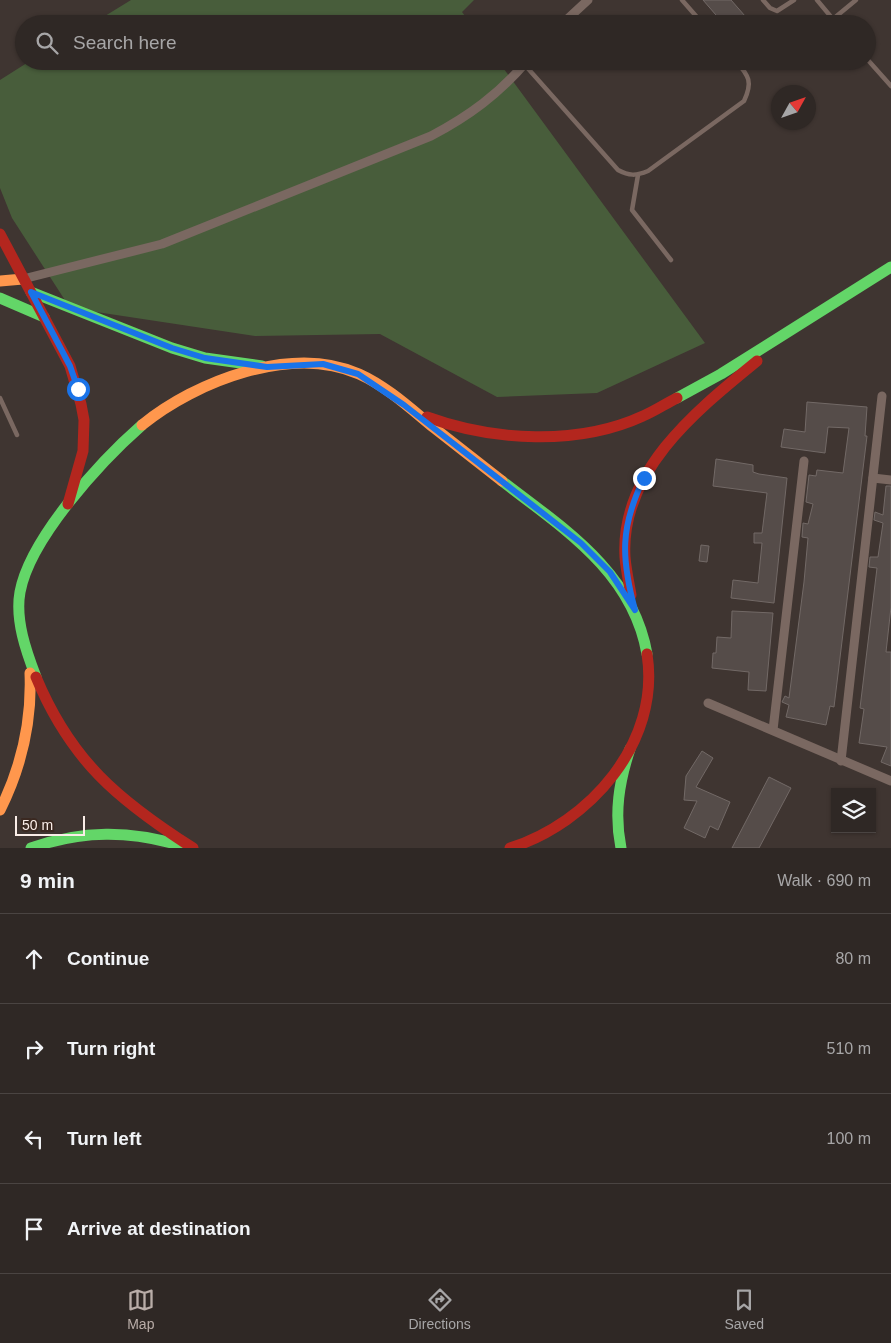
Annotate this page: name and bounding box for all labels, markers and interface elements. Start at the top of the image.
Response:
search box [15,15,876,70]
icon: search [33,29,61,57]
text: Search here [73,32,177,53]
north arrow [771,85,816,130]
route start [67,378,90,401]
route end [633,467,656,490]
map controls [831,788,876,833]
button: layers [831,788,876,833]
scale bar [15,813,85,836]
text: 50 m [22,817,53,833]
text: 9 min [20,869,75,892]
text: Walk · 690 m [777,872,871,889]
icon: ahead [20,945,48,973]
text: Continue [67,948,149,969]
text: 80 m [835,950,871,967]
icon: right [20,1035,48,1063]
text: Turn right [67,1038,155,1059]
text: 510 m [827,1040,871,1057]
icon: left [20,1125,48,1153]
text: Turn left [67,1128,142,1149]
text: 100 m [827,1130,871,1147]
icon: arrive [20,1215,48,1243]
text: Arrive at destination [67,1218,251,1239]
tab: Map [127,1286,155,1332]
tab: Directions [409,1286,471,1332]
tab: Saved [724,1286,764,1332]

